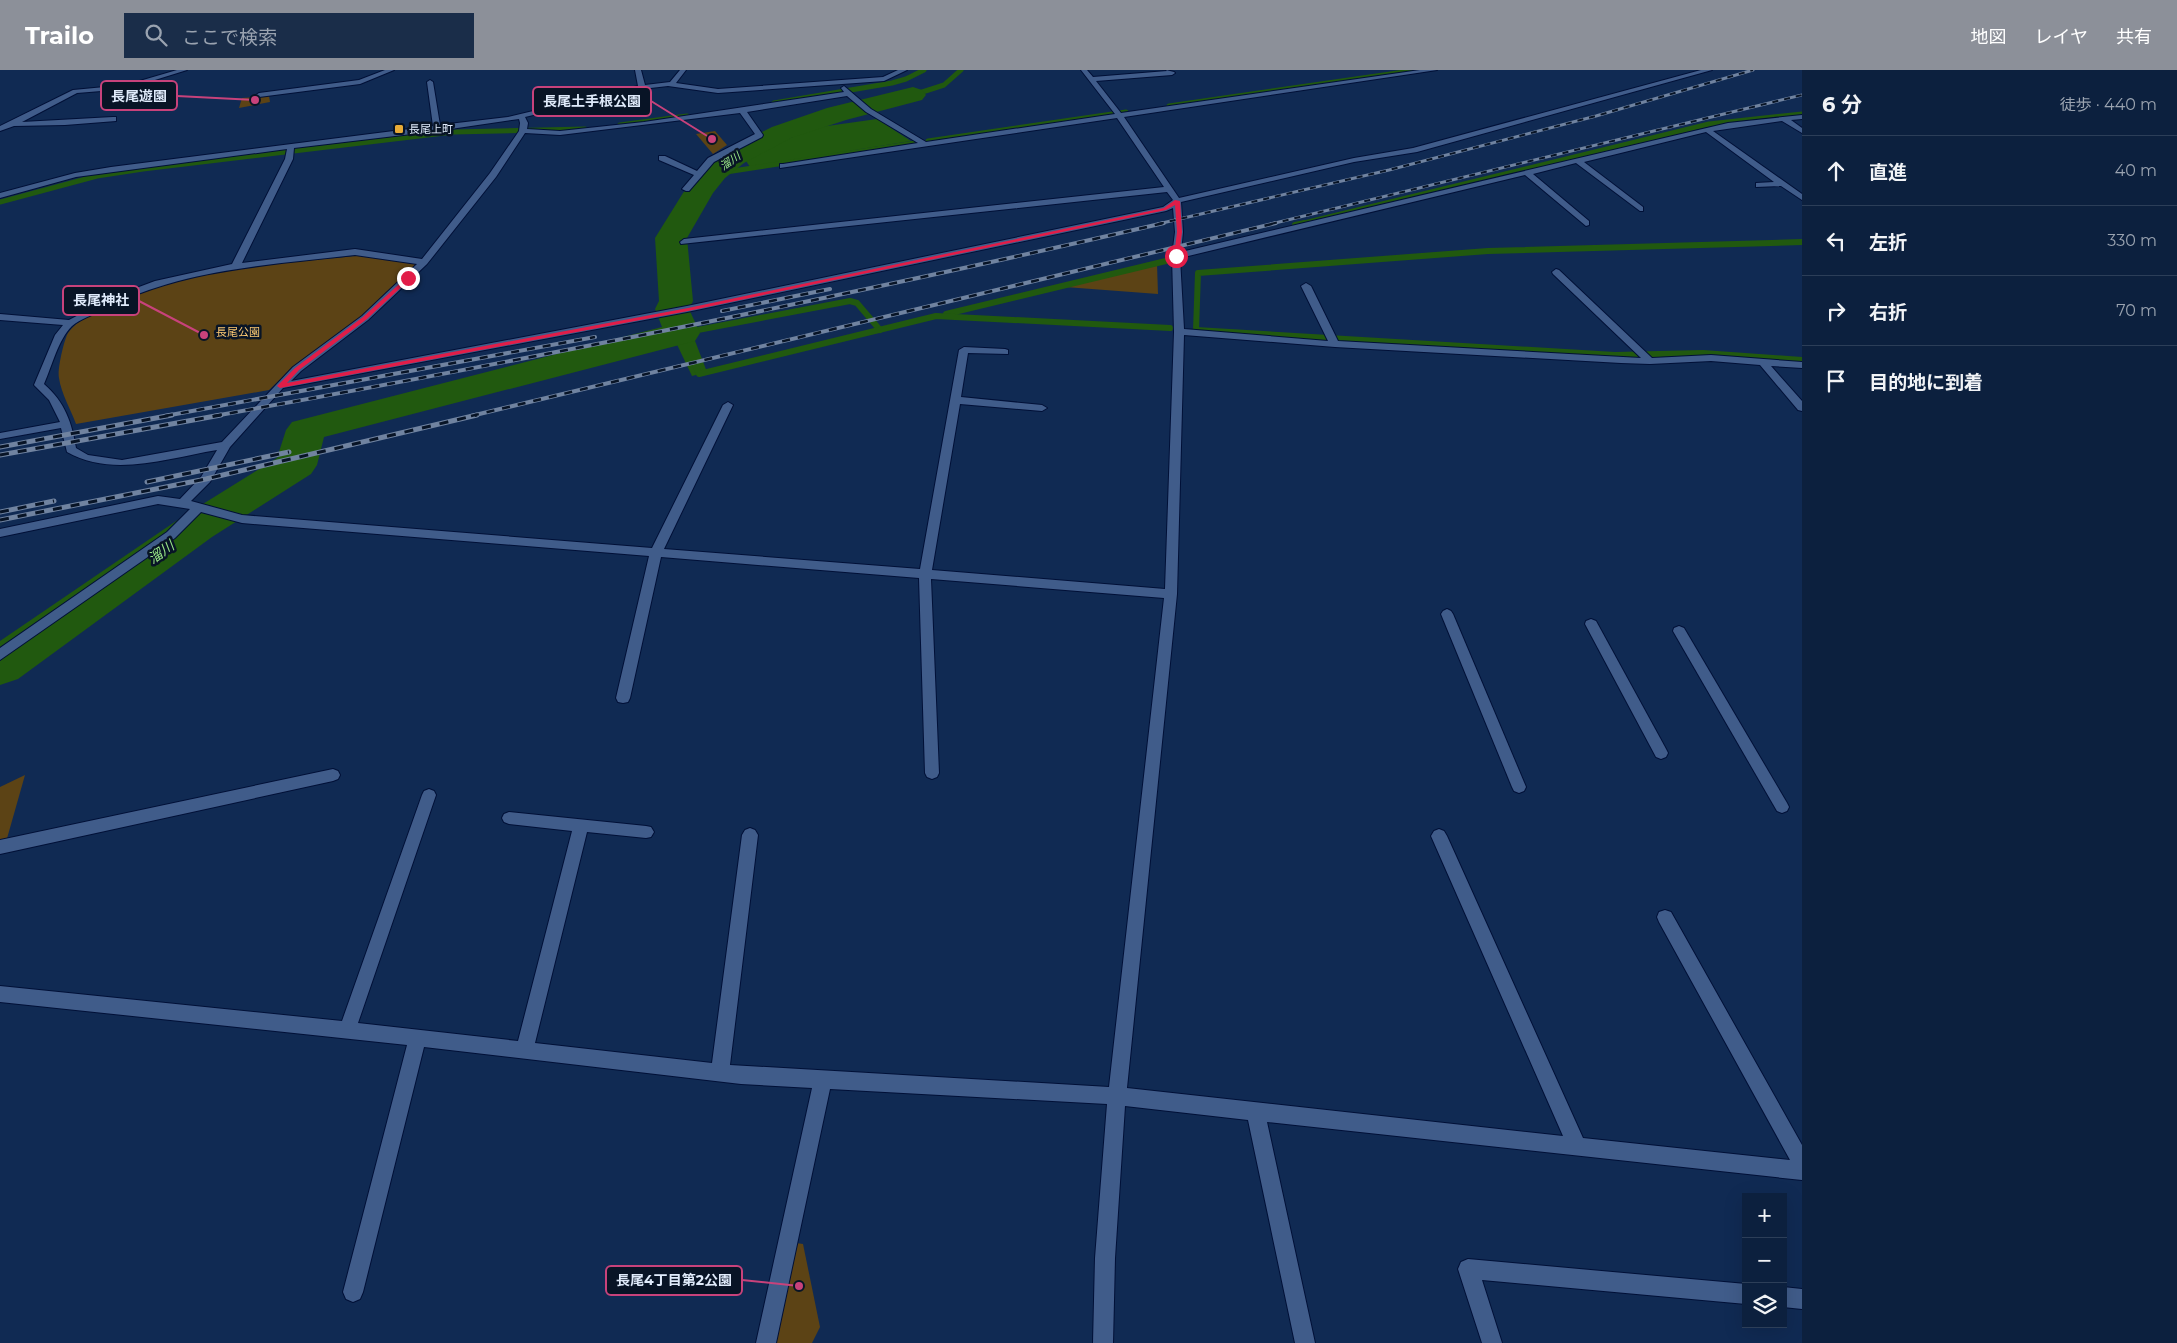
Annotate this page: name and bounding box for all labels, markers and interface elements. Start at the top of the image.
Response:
search box [124,13,474,58]
text: Trailo [25,21,94,50]
icon: search [142,21,170,49]
text: ここで検索 [182,26,277,49]
text: 地図 [1971,26,2007,48]
text: レイヤ [2035,26,2088,48]
text: 共有 [2116,26,2152,48]
callout: 長尾遊園 [101,81,177,110]
text: 長尾遊園 [111,87,167,105]
callout: 長尾土手根公園 [533,87,651,116]
text: 長尾土手根公園 [543,92,641,110]
text: 6 分 [1822,92,1862,117]
text: 徒歩 · 440 m [2060,95,2157,114]
place label: 長尾上町 [409,122,453,136]
marker: 長尾上町 [393,123,405,135]
water label: 溜川 [717,148,744,173]
icon: ahead [1822,157,1850,185]
text: 直進 [1869,161,1907,184]
text: 40 m [2115,161,2157,180]
icon: left [1822,227,1850,255]
text: 左折 [1869,231,1907,254]
text: 330 m [2107,231,2157,250]
route start [1165,245,1188,268]
route end [397,267,420,290]
callout: 長尾神社 [63,286,139,315]
text: 長尾神社 [73,291,129,309]
icon: right [1822,297,1850,325]
text: 右折 [1869,301,1907,324]
text: 70 m [2116,301,2157,320]
park label: 長尾公園 [216,325,260,339]
icon: arrive [1822,367,1850,395]
text: 目的地に到着 [1869,371,1983,394]
water label: 溜川 [144,535,179,567]
map controls [1742,1193,1787,1328]
button: + [1742,1193,1787,1238]
button: − [1742,1238,1787,1283]
callout: 長尾4丁目第2公園 [606,1266,742,1295]
text: 長尾4丁目第2公園 [616,1271,732,1289]
button: layers [1742,1283,1787,1328]

